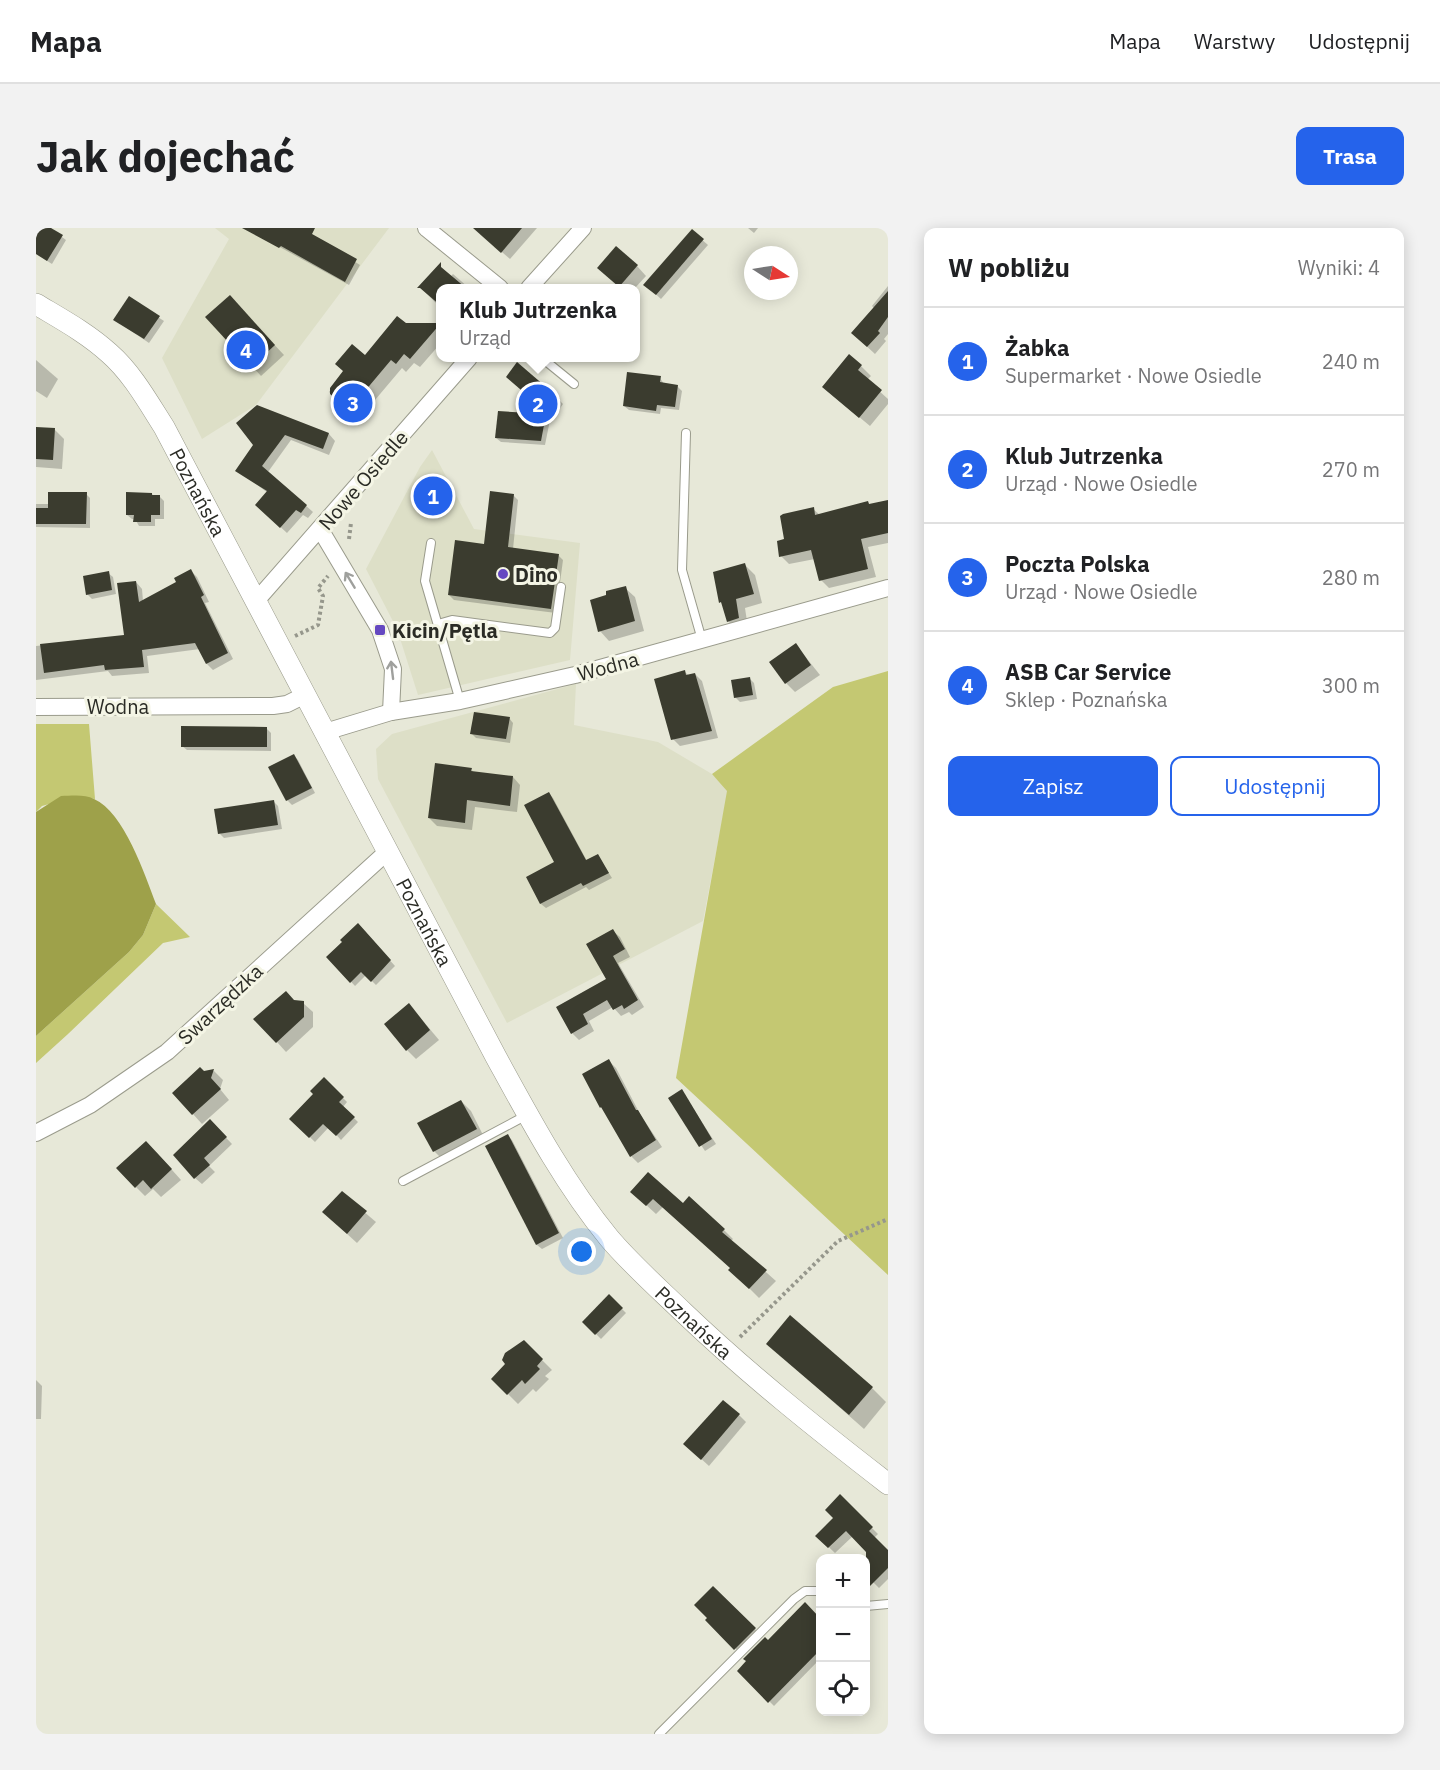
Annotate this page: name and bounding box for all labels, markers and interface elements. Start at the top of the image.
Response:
text: Mapa [30,23,102,60]
text: Mapa [1109,27,1161,55]
text: Warstwy [1194,27,1275,55]
text: Udostępnij [1308,27,1410,55]
button: Trasa [1296,127,1404,185]
text: Jak dojechać [36,129,295,184]
north arrow [744,246,798,300]
text: W pobliżu [948,250,1070,284]
text: Wyniki: 4 [1298,254,1380,281]
popup [436,284,640,362]
text: Klub Jutrzenka [459,295,617,324]
text: Urząd [459,324,511,351]
pin: 4 [226,328,266,372]
text: Żabka [1005,333,1069,362]
text: 1 [962,348,974,375]
text: 240 m [1322,348,1380,375]
text: Supermarket · Nowe Osiedle [1005,362,1262,389]
pin: 3 [334,380,372,426]
pin: 2 [518,382,558,426]
street label: Nowe Osiedle [312,424,414,536]
text: Klub Jutrzenka [1005,441,1163,470]
street label: Poznańska [164,443,233,541]
text: 2 [962,456,974,483]
text: 270 m [1322,456,1380,483]
text: Urząd · Nowe Osiedle [1005,470,1198,497]
pin: 1 [414,474,452,518]
text: Poczta Polska [1005,549,1150,578]
place label: Dino [515,561,558,588]
text: 3 [962,564,974,591]
text: 280 m [1322,564,1380,591]
marker: Dino [496,567,510,581]
one-way arrow [344,572,356,589]
text: Urząd · Nowe Osiedle [1005,578,1198,605]
place label: Kicin/Pętla [392,617,498,644]
marker: Kicin/Pętla [373,623,387,637]
street label: Wodna [574,645,642,687]
text: ASB Car Service [1005,657,1171,686]
one-way arrow [386,661,397,681]
text: 4 [962,672,974,699]
text: 300 m [1322,672,1380,699]
text: Sklep · Poznańska [1005,686,1168,713]
street label: Wodna [87,693,149,720]
button: Zapisz [948,756,1158,816]
button: Udostępnij [1170,756,1380,816]
street label: Poznańska [390,873,459,971]
street label: Swarzędzka [172,957,269,1050]
your location [567,1237,596,1266]
street label: Poznańska [650,1279,739,1365]
map controls [816,1554,870,1716]
button: + [816,1554,870,1608]
button: − [816,1608,870,1662]
button: locate [816,1662,870,1716]

